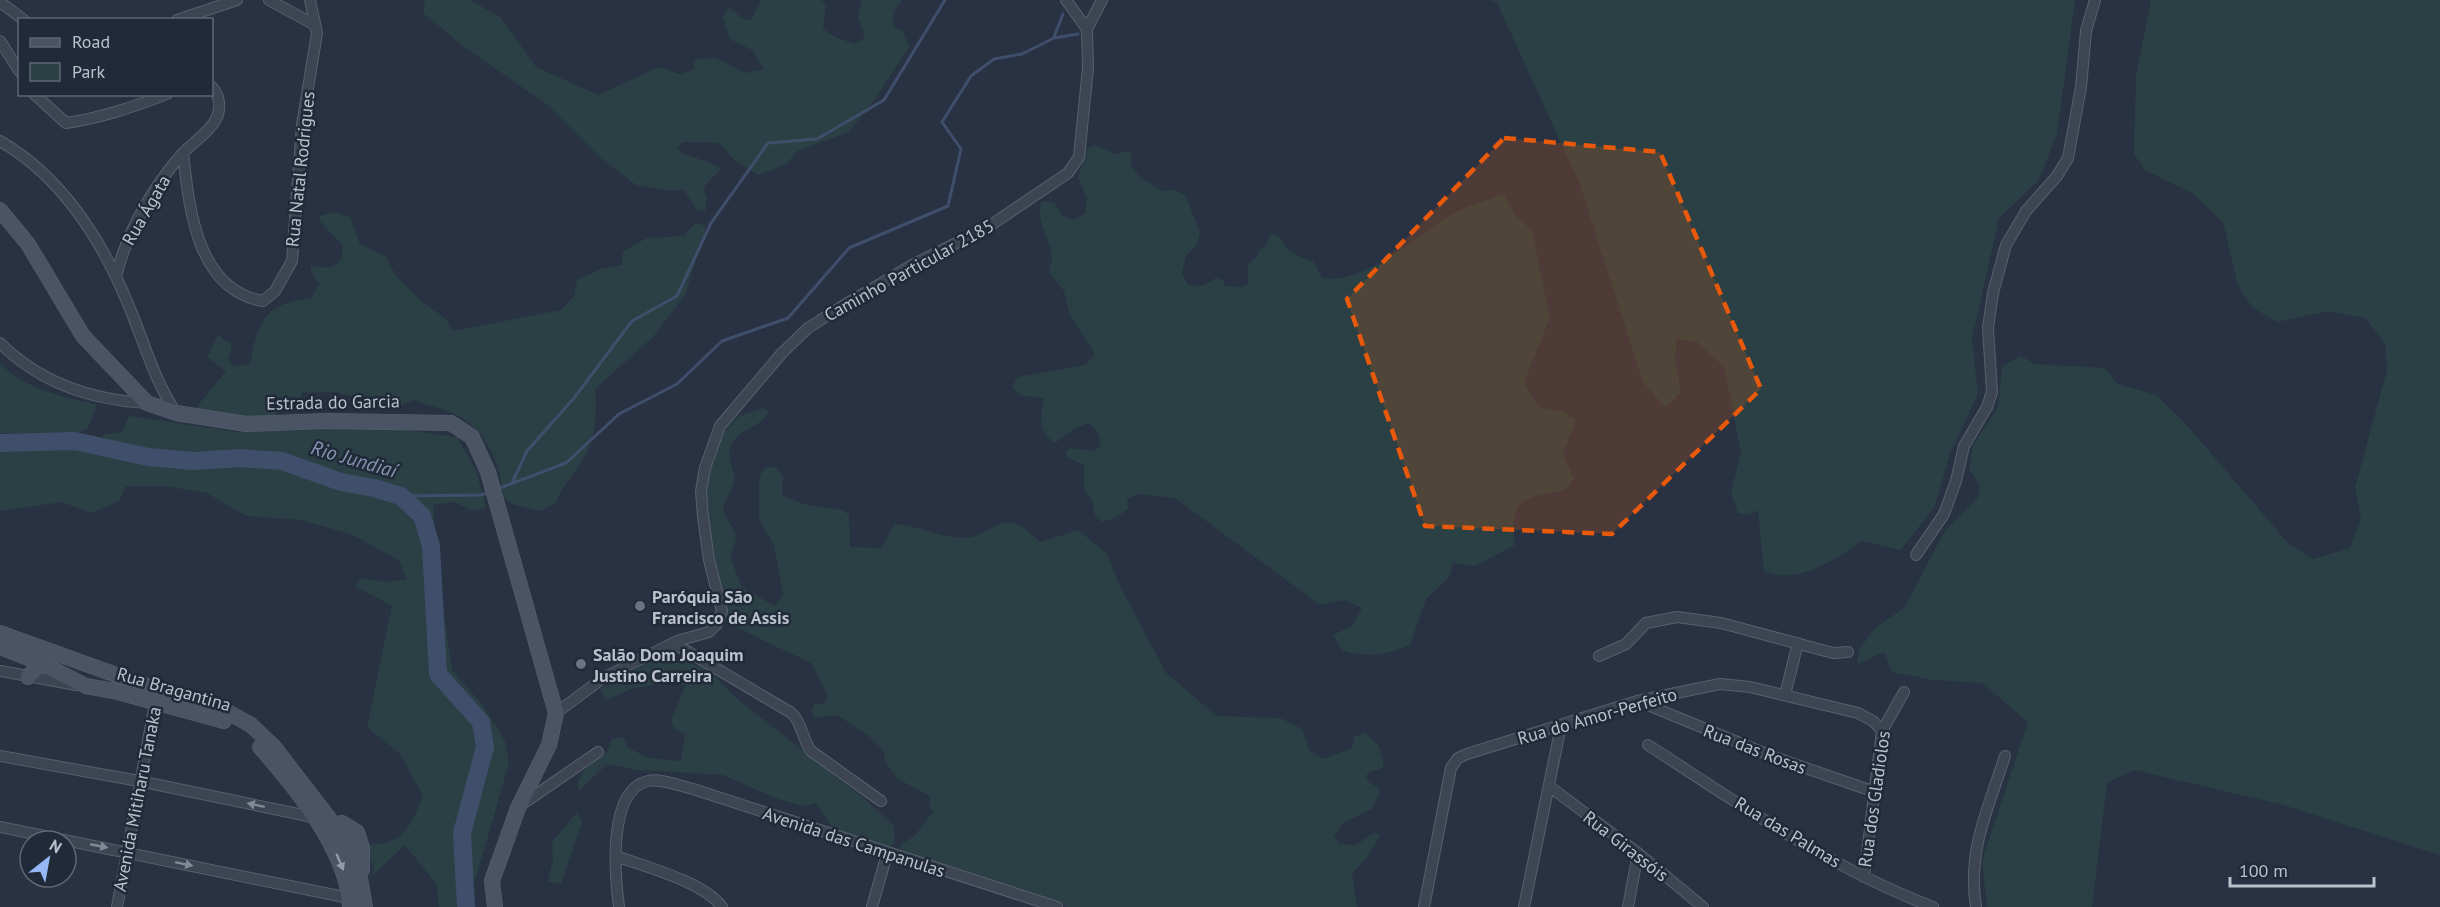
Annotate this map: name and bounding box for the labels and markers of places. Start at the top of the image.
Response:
place label: Paróquia São Francisco de Assis [652,585,790,629]
marker: Paróquia São Francisco de Assis [633,599,647,613]
place label: Salão Dom Joaquim Justino Carreira [592,643,744,687]
marker: Salão Dom Joaquim Justino Carreira [574,657,588,671]

